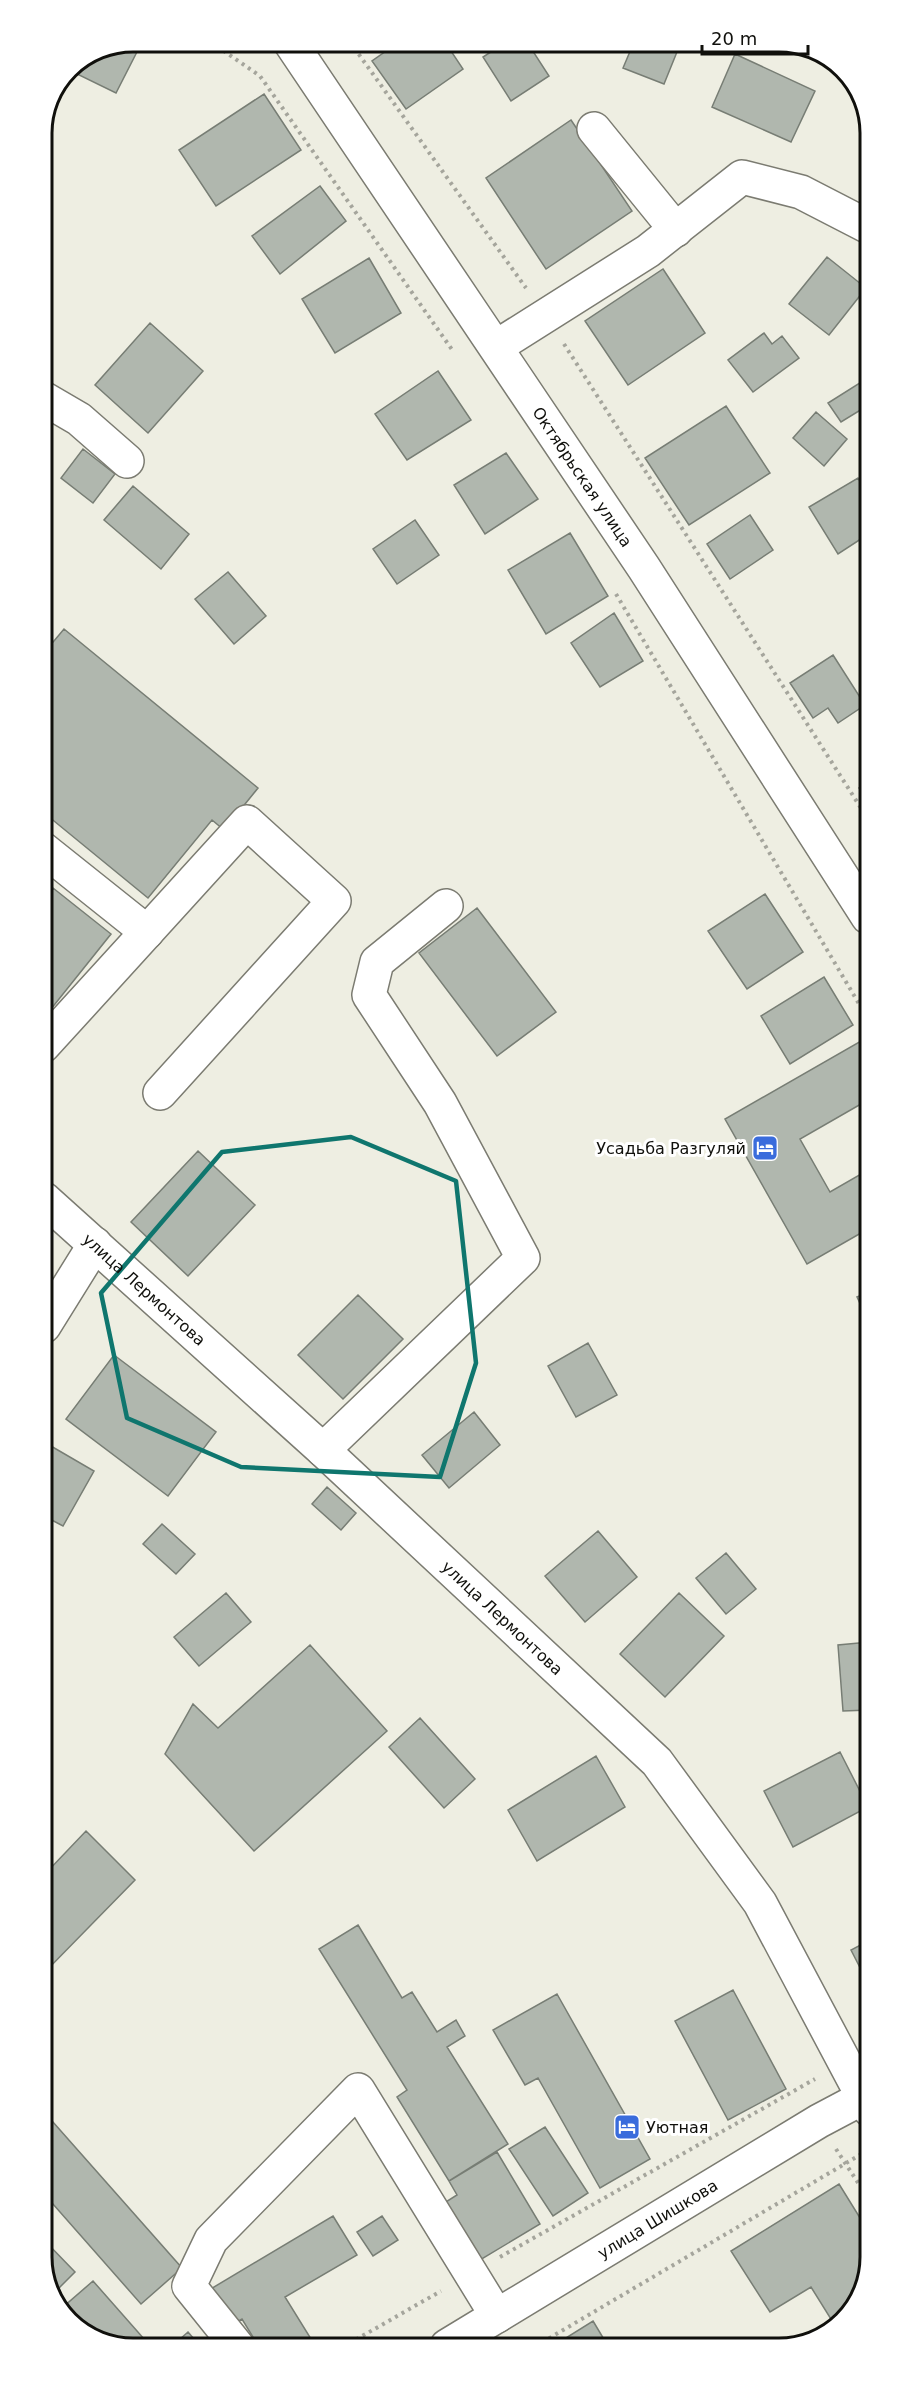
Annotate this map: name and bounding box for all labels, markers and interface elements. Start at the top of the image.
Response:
scale bar [702,18,808,56]
text: 20 m [711,28,757,49]
street label: Октябрьская улица [529,403,636,550]
hotel icon: Усадьба Разгуляй [750,1133,780,1163]
place label: Усадьба Разгуляй [596,1139,746,1158]
street label: улица Лермонтова [79,1229,210,1349]
street label: улица Лермонтова [438,1557,567,1679]
hotel icon: Уютная [612,2112,642,2142]
place label: Уютная [646,2118,708,2137]
street label: улица Шишкова [594,2175,721,2262]

